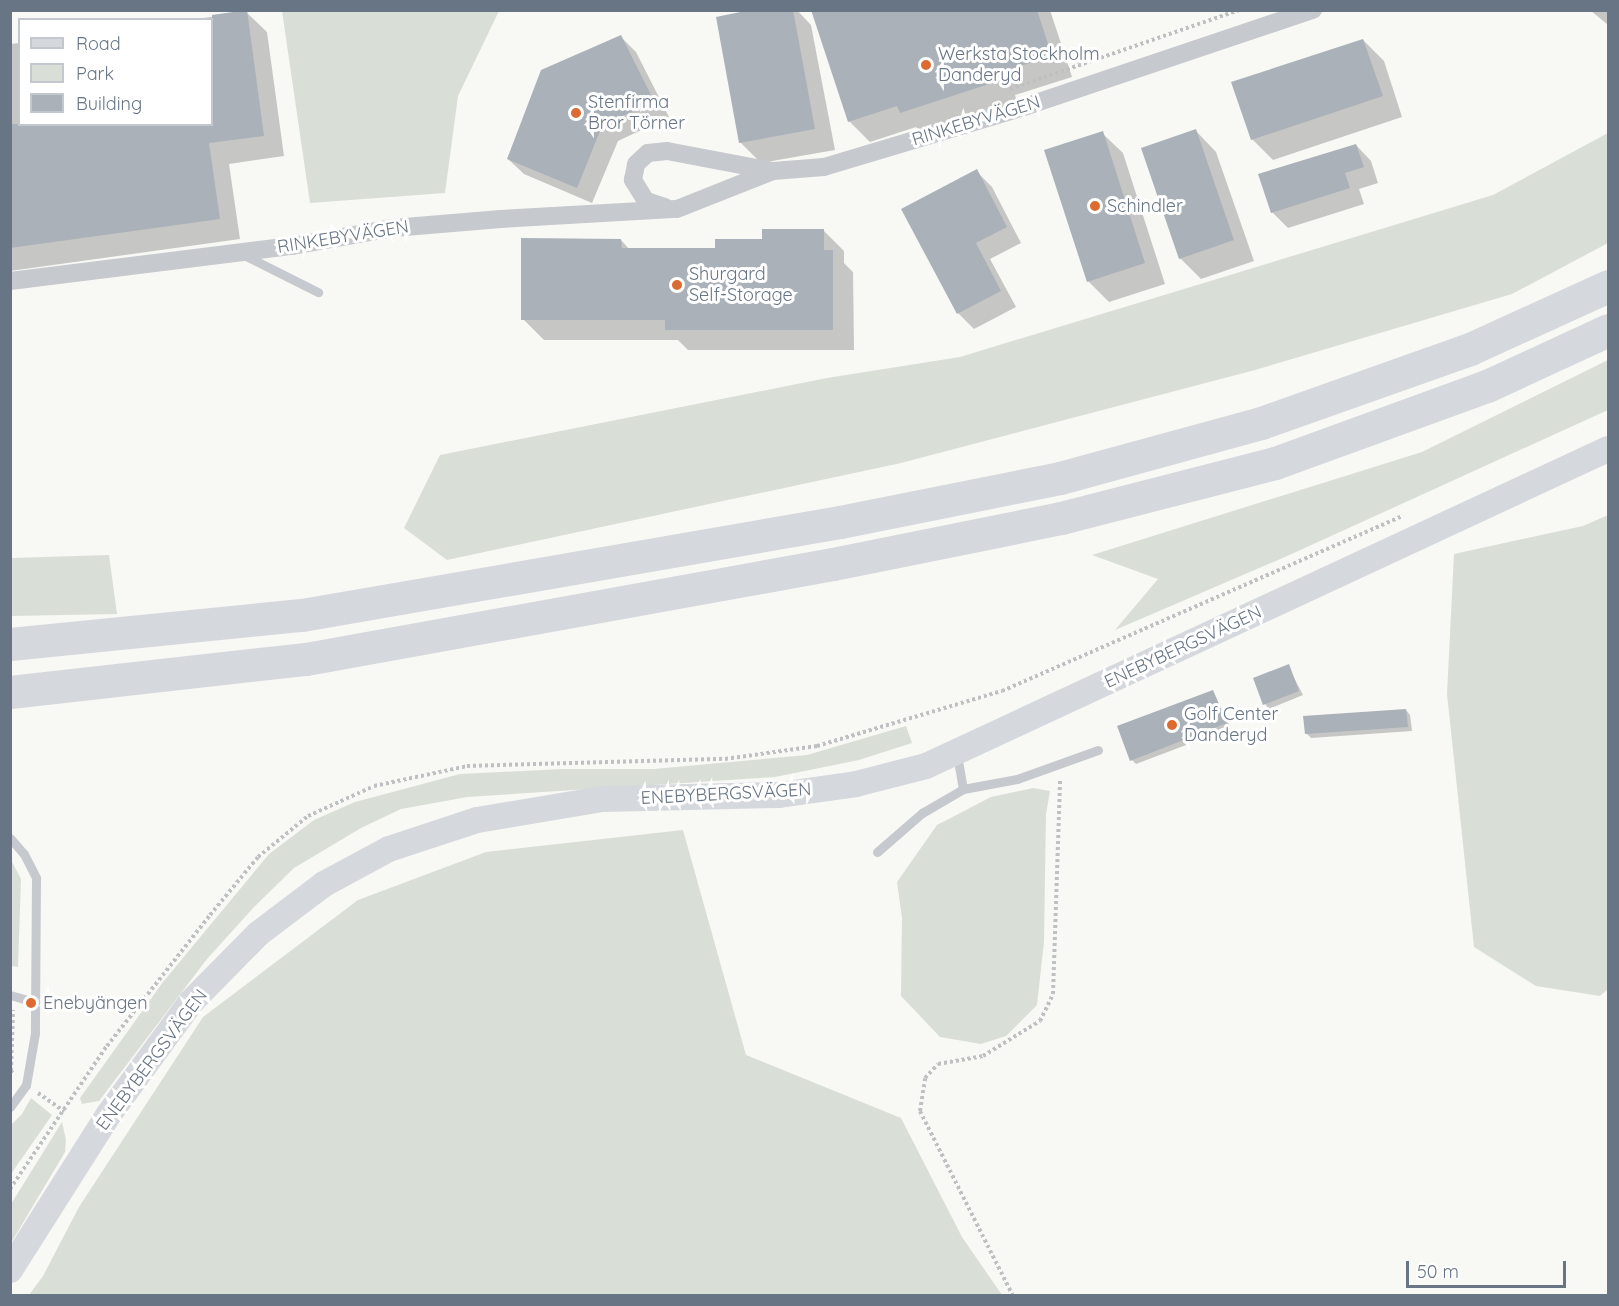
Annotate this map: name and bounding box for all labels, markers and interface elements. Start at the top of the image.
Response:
legend [18,18,213,126]
text: Road [76,32,121,55]
place label: Werksta Stockholm Danderyd [938,44,1100,86]
marker: Werksta Stockholm Danderyd [919,58,933,72]
text: Park [76,62,114,85]
street label: RINKEBYVÄGEN [909,91,1043,151]
text: Building [76,92,142,115]
place label: Stenfirma Bror Törner [588,92,685,134]
marker: Stenfirma Bror Törner [569,106,583,120]
place label: Schindler [1107,195,1183,217]
marker: Schindler [1088,199,1102,213]
street label: RINKEBYVÄGEN [276,216,410,258]
place label: Shurgard Self-Storage [689,264,793,306]
marker: Shurgard Self-Storage [670,278,684,292]
street label: ENEBYBERGSVÄGEN [1101,601,1265,693]
place label: Golf Center Danderyd [1184,704,1278,746]
marker: Golf Center Danderyd [1165,718,1179,732]
street label: ENEBYBERGSVÄGEN [640,779,812,809]
street label: ENEBYBERGSVÄGEN [92,985,212,1135]
place label: Enebyängen [43,992,148,1014]
marker: Enebyängen [24,996,38,1010]
scale bar [1409,1249,1570,1287]
text: 50 m [1417,1260,1459,1283]

